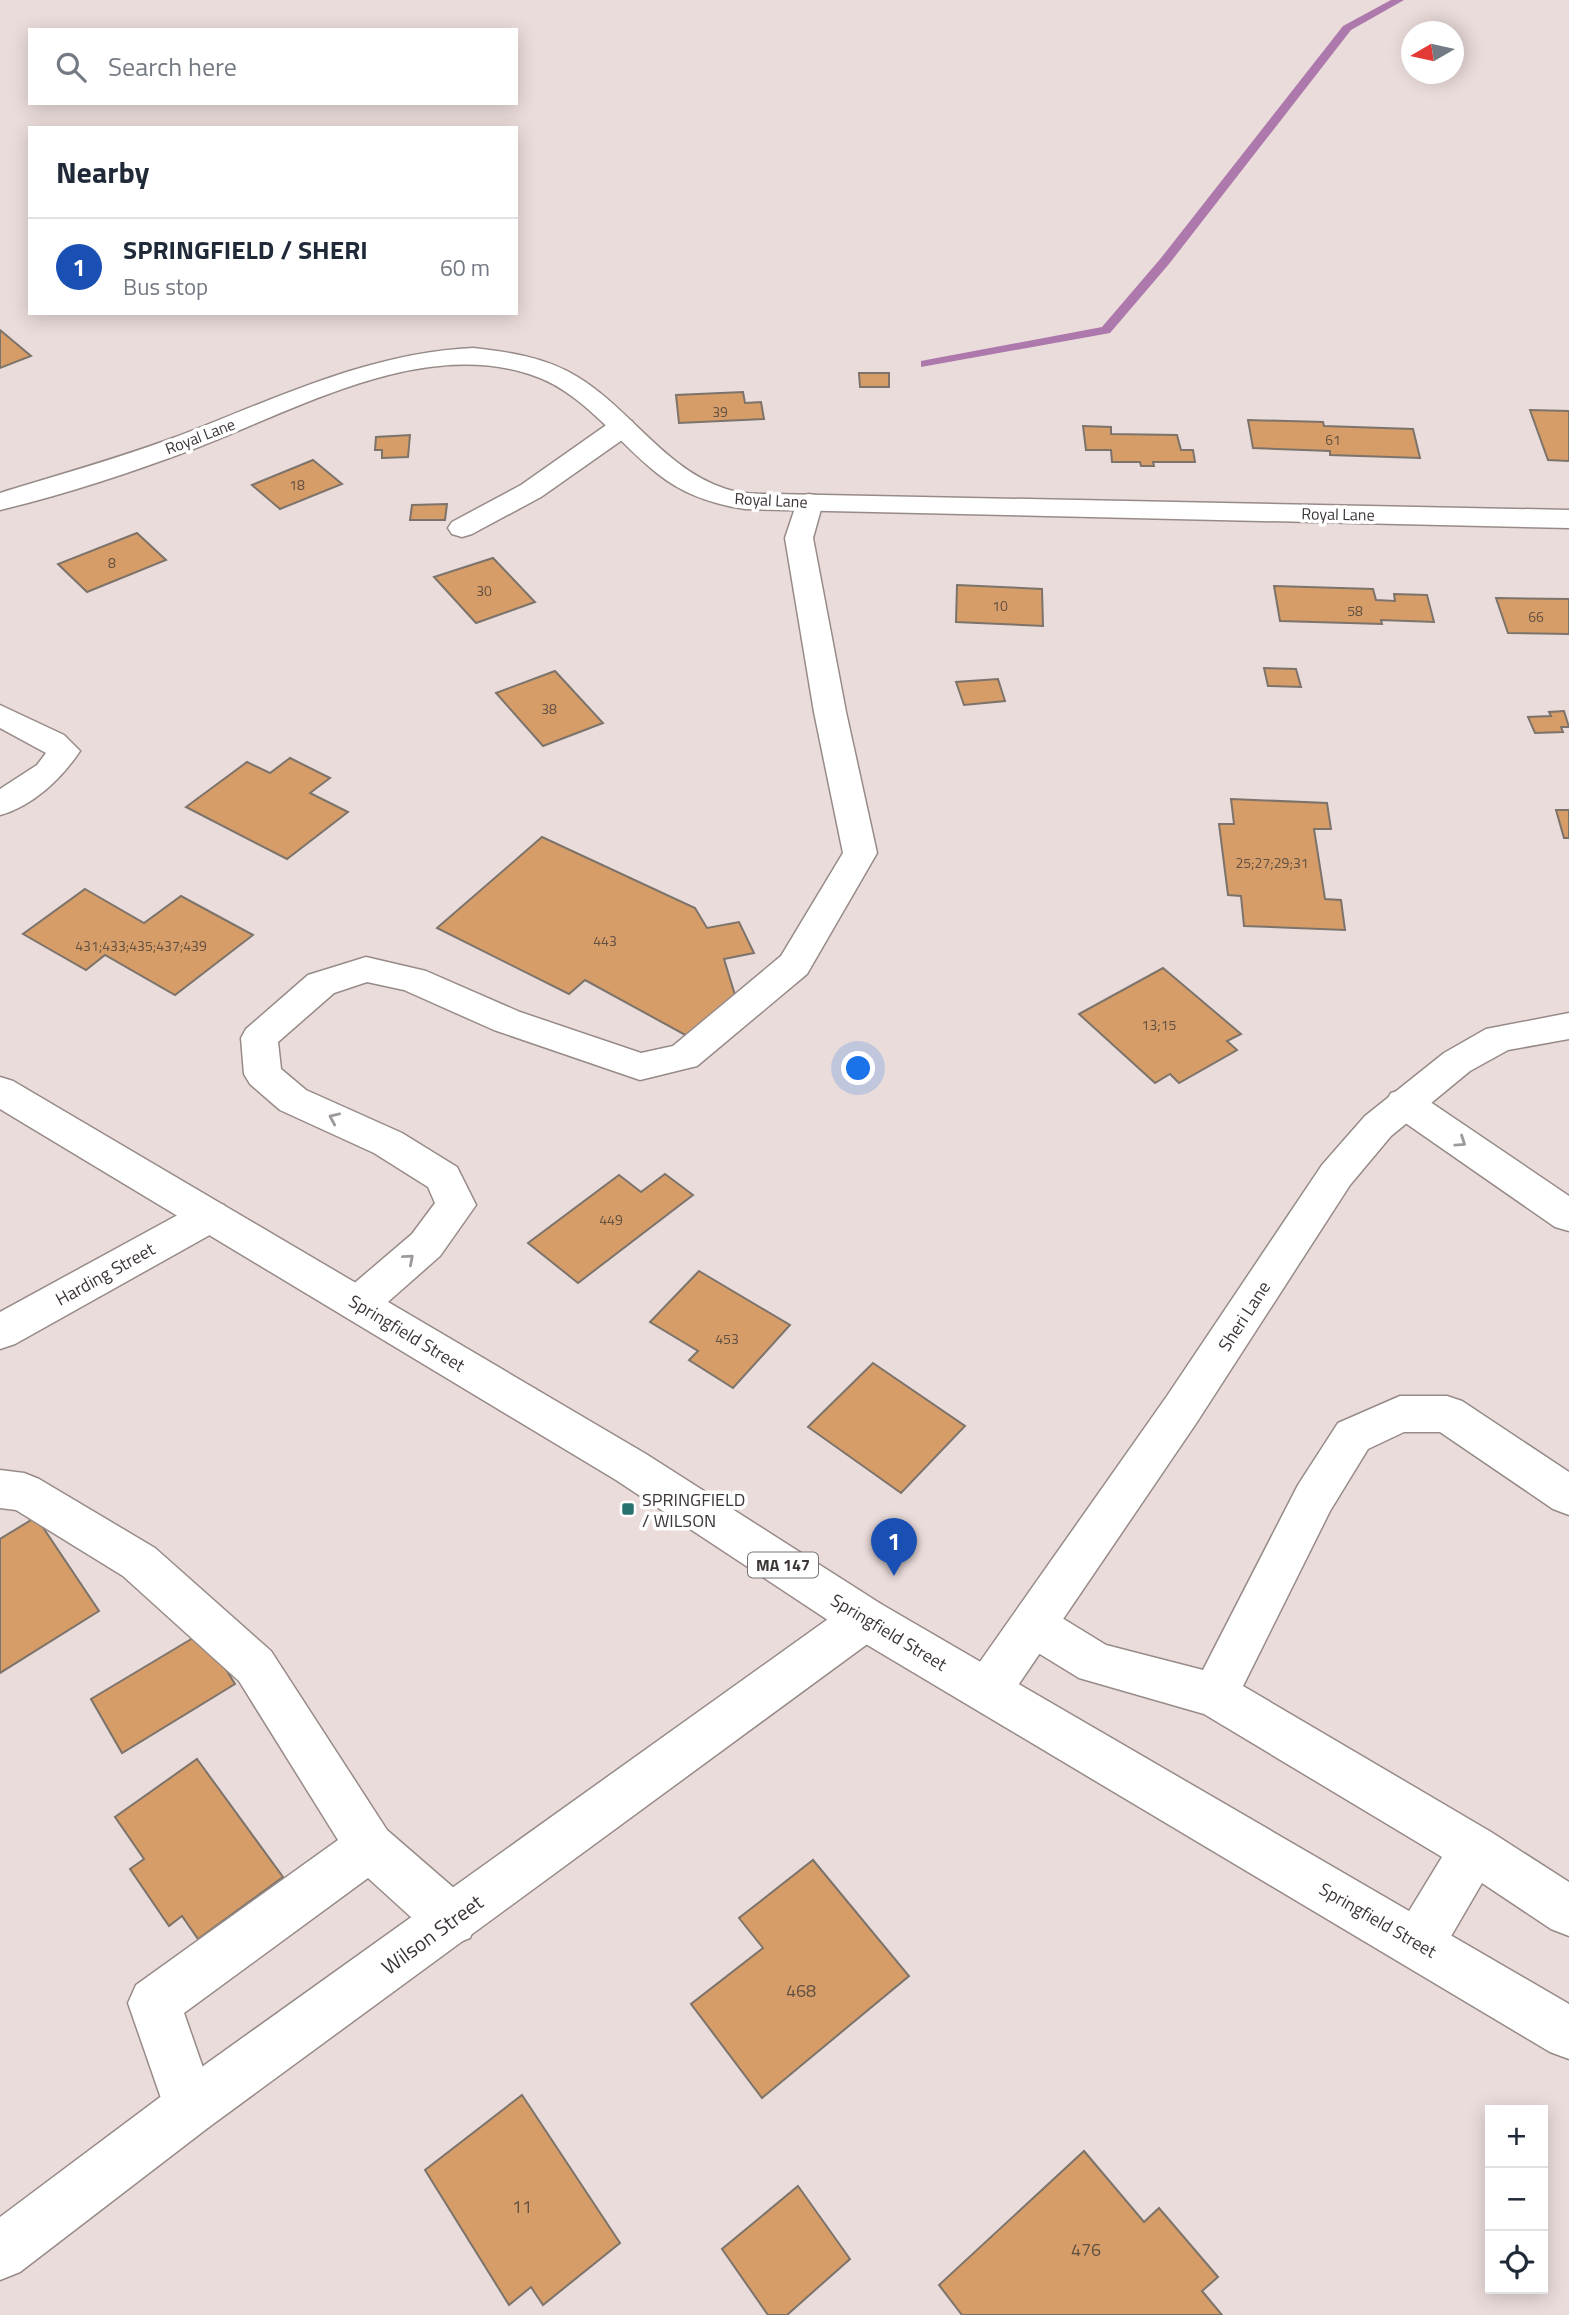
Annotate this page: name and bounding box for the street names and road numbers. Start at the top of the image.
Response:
street label: Royal Lane [162,412,238,460]
street label: Royal Lane [734,486,808,514]
street label: Royal Lane [1301,501,1375,527]
street label: Harding Street [50,1235,160,1312]
street label: Sheri Lane [1211,1276,1277,1356]
street label: Springfield Street [344,1288,471,1379]
road number: MA 147 [748,1553,818,1578]
street label: Springfield Street [826,1587,953,1678]
street label: Springfield Street [1314,1875,1442,1965]
street label: Wilson Street [374,1886,490,1982]

